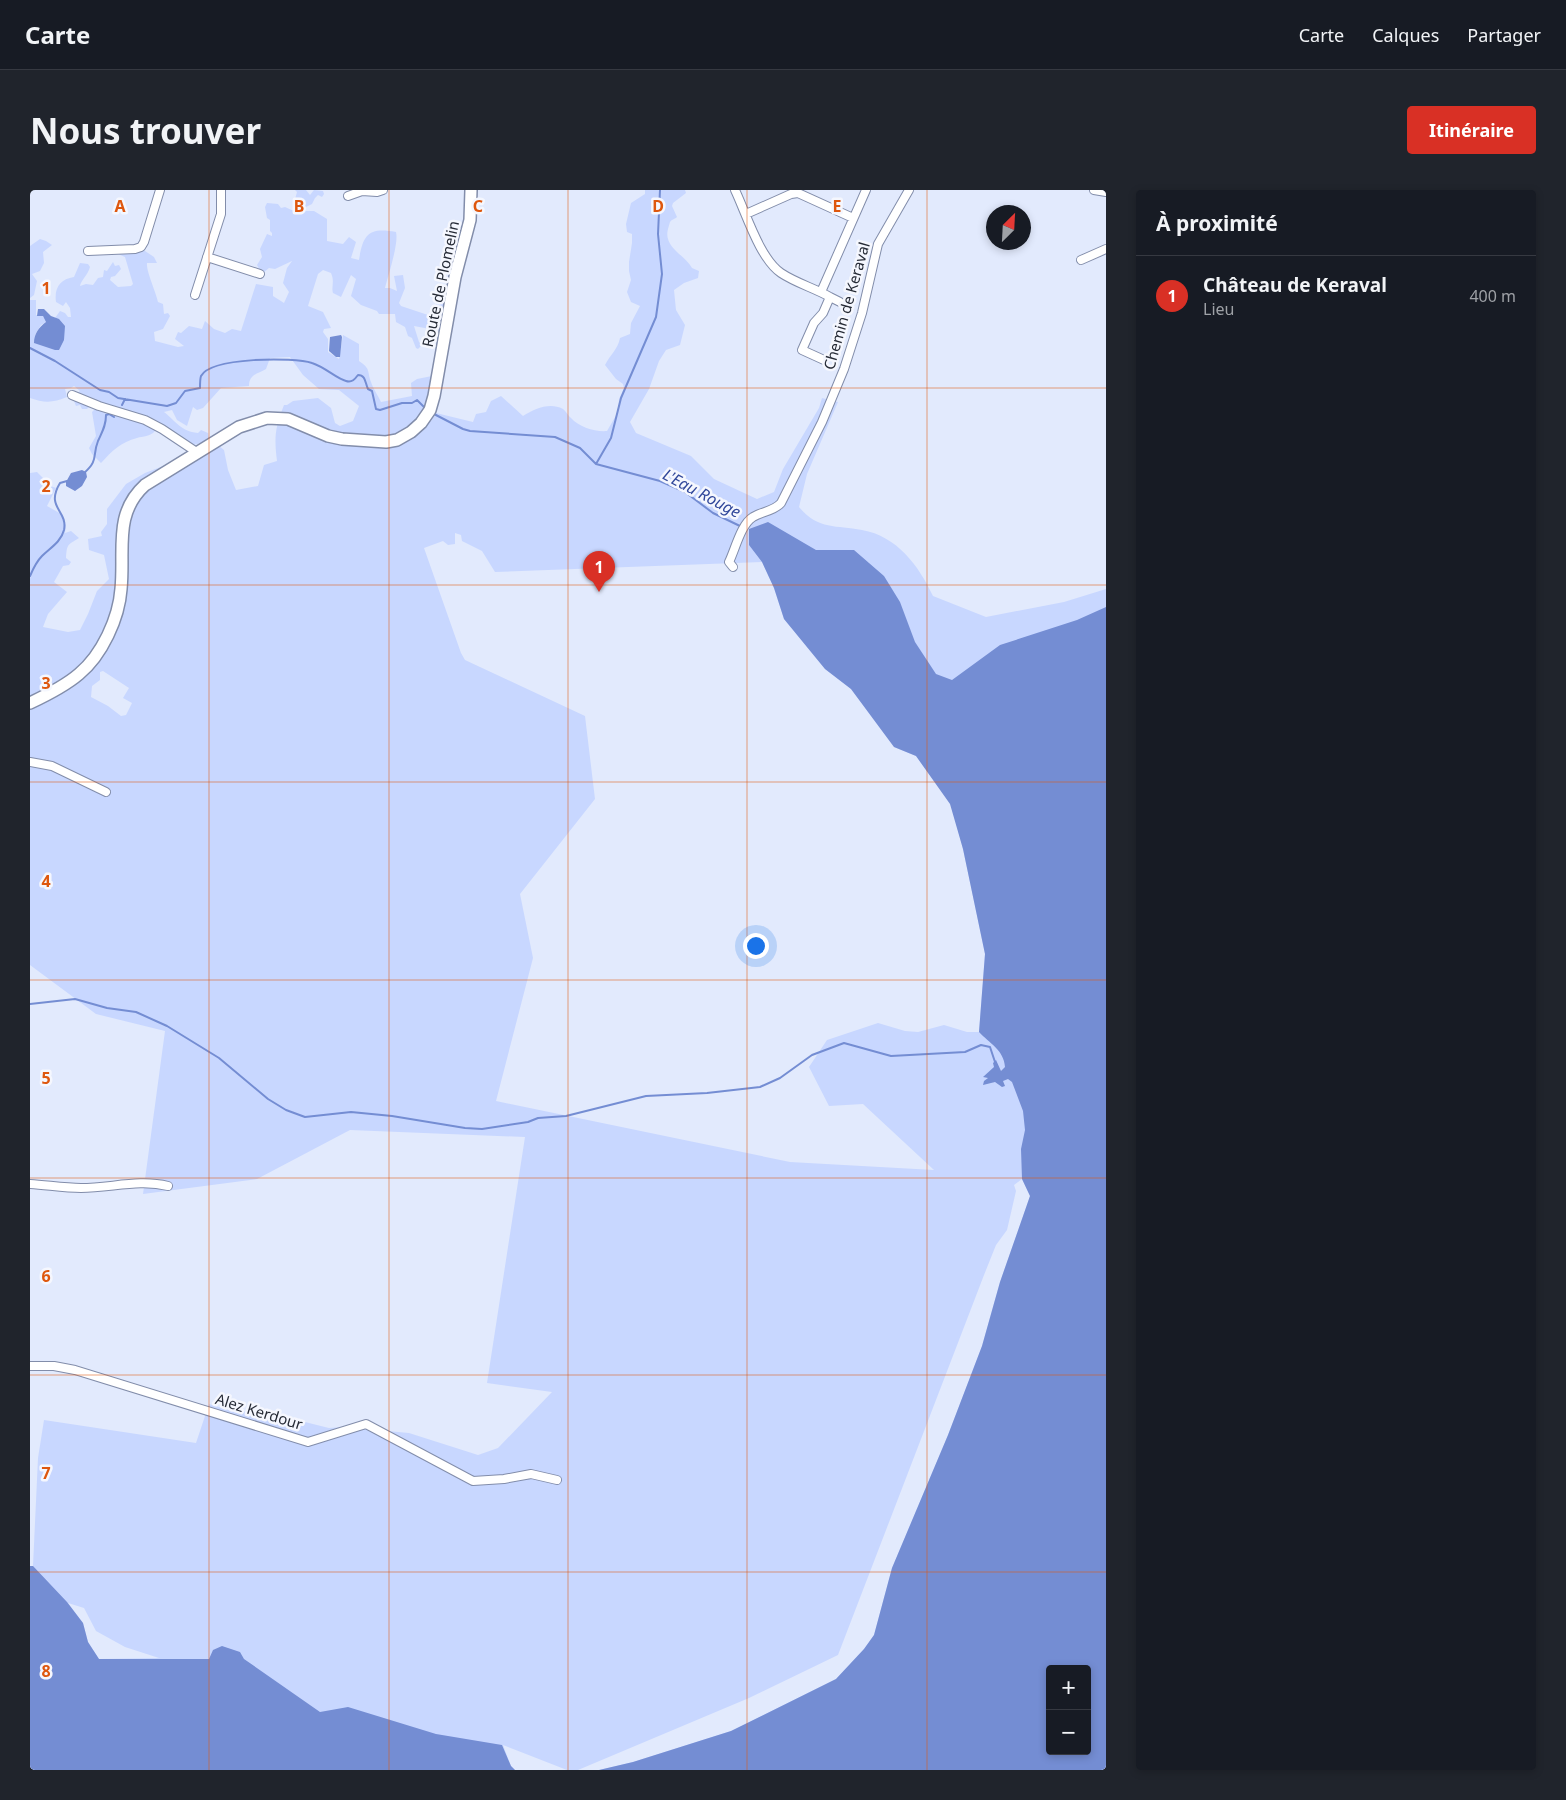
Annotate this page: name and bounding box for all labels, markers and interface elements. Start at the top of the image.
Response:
text: Carte [25,18,90,51]
text: Carte [1299,23,1344,47]
text: Calques [1372,23,1439,47]
text: Partager [1467,23,1541,47]
button: Itinéraire [1407,106,1536,154]
text: Nous trouver [30,107,261,154]
text: A [114,195,126,217]
text: B [294,195,304,217]
text: C [473,195,483,217]
text: D [652,195,664,217]
text: E [833,195,842,217]
north arrow [986,205,1031,250]
text: À proximité [1156,209,1278,237]
street label: Route de Plomelin [417,219,463,349]
street label: Chemin de Keraval [818,240,874,372]
text: Château de Keraval [1203,272,1387,298]
text: 1 [41,277,51,299]
text: 1 [1167,285,1177,307]
text: 400 m [1469,285,1516,307]
text: Lieu [1203,298,1234,320]
water label: L'Eau Rouge [659,463,745,523]
text: 2 [41,475,51,497]
pin: 1 [583,551,615,592]
text: 3 [41,672,51,694]
text: 4 [41,870,51,892]
your location [743,933,769,959]
text: 5 [41,1067,51,1089]
text: 6 [41,1265,51,1287]
street label: Alez Kerdour [213,1388,305,1434]
text: 7 [41,1462,51,1484]
text: 8 [41,1660,51,1682]
map controls [1046,1665,1091,1755]
button: + [1046,1665,1091,1710]
button: − [1046,1710,1091,1755]

